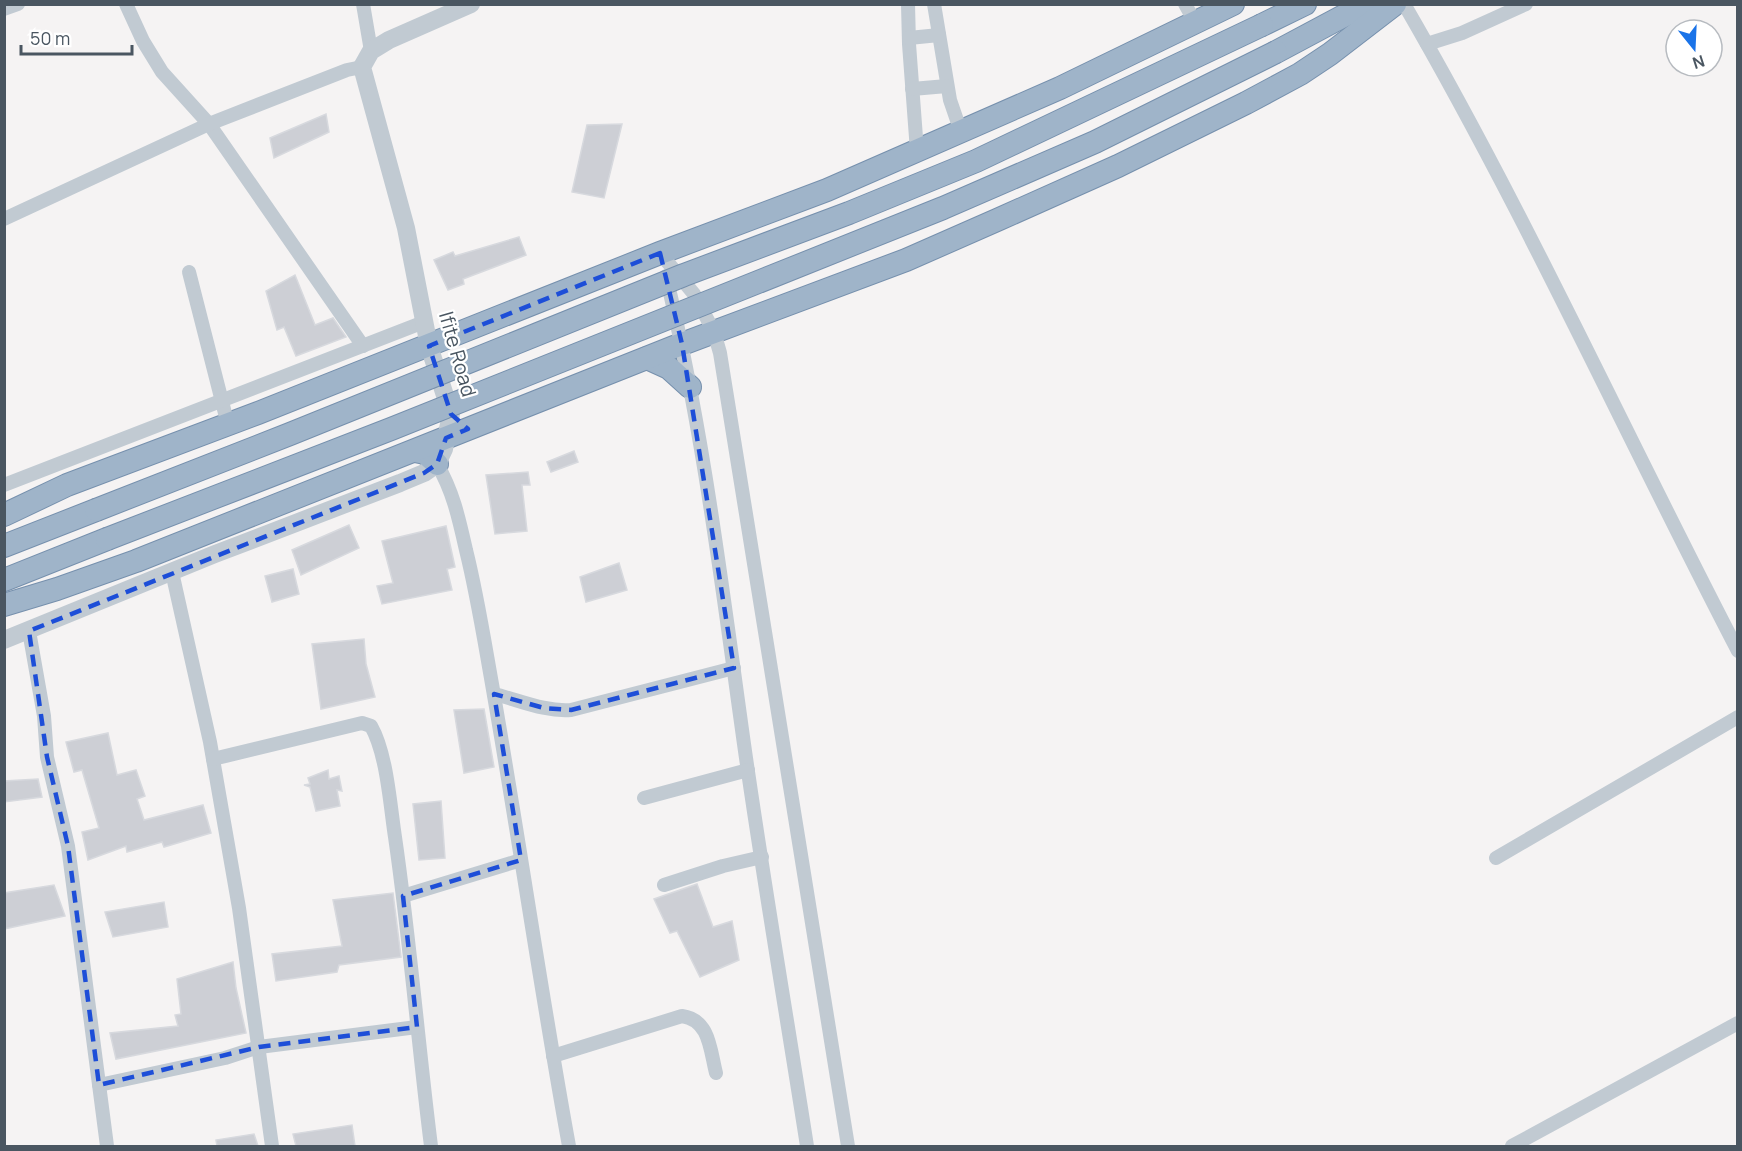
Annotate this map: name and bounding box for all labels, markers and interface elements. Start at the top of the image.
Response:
scale bar [21,18,132,56]
north arrow [1664,18,1724,78]
text: 50 m [30,26,70,50]
text: N [1690,50,1708,75]
street label: Ifite Road [433,308,483,400]

